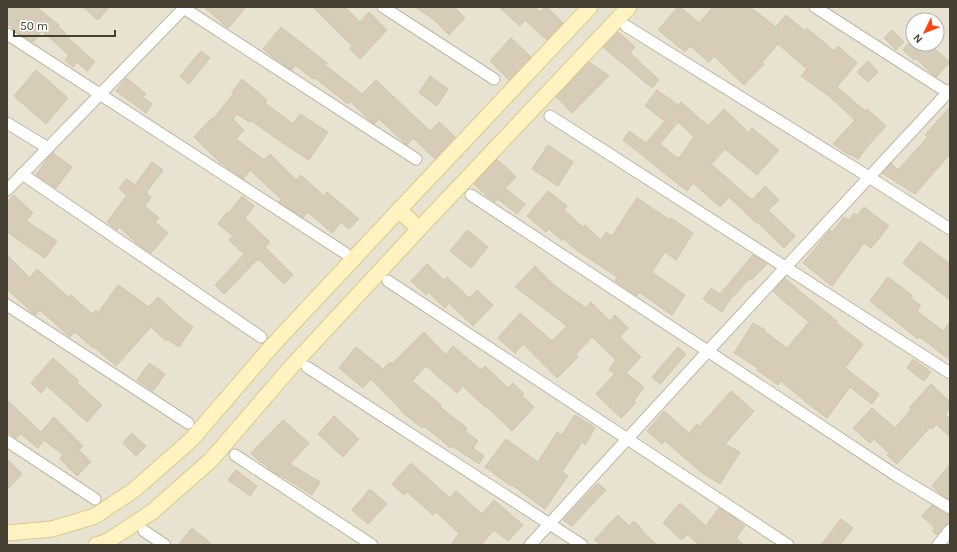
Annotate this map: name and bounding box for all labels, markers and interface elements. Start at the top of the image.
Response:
scale bar [14,12,115,38]
north arrow [905,12,945,52]
text: 50 m [20,19,48,33]
text: N [911,31,925,46]

